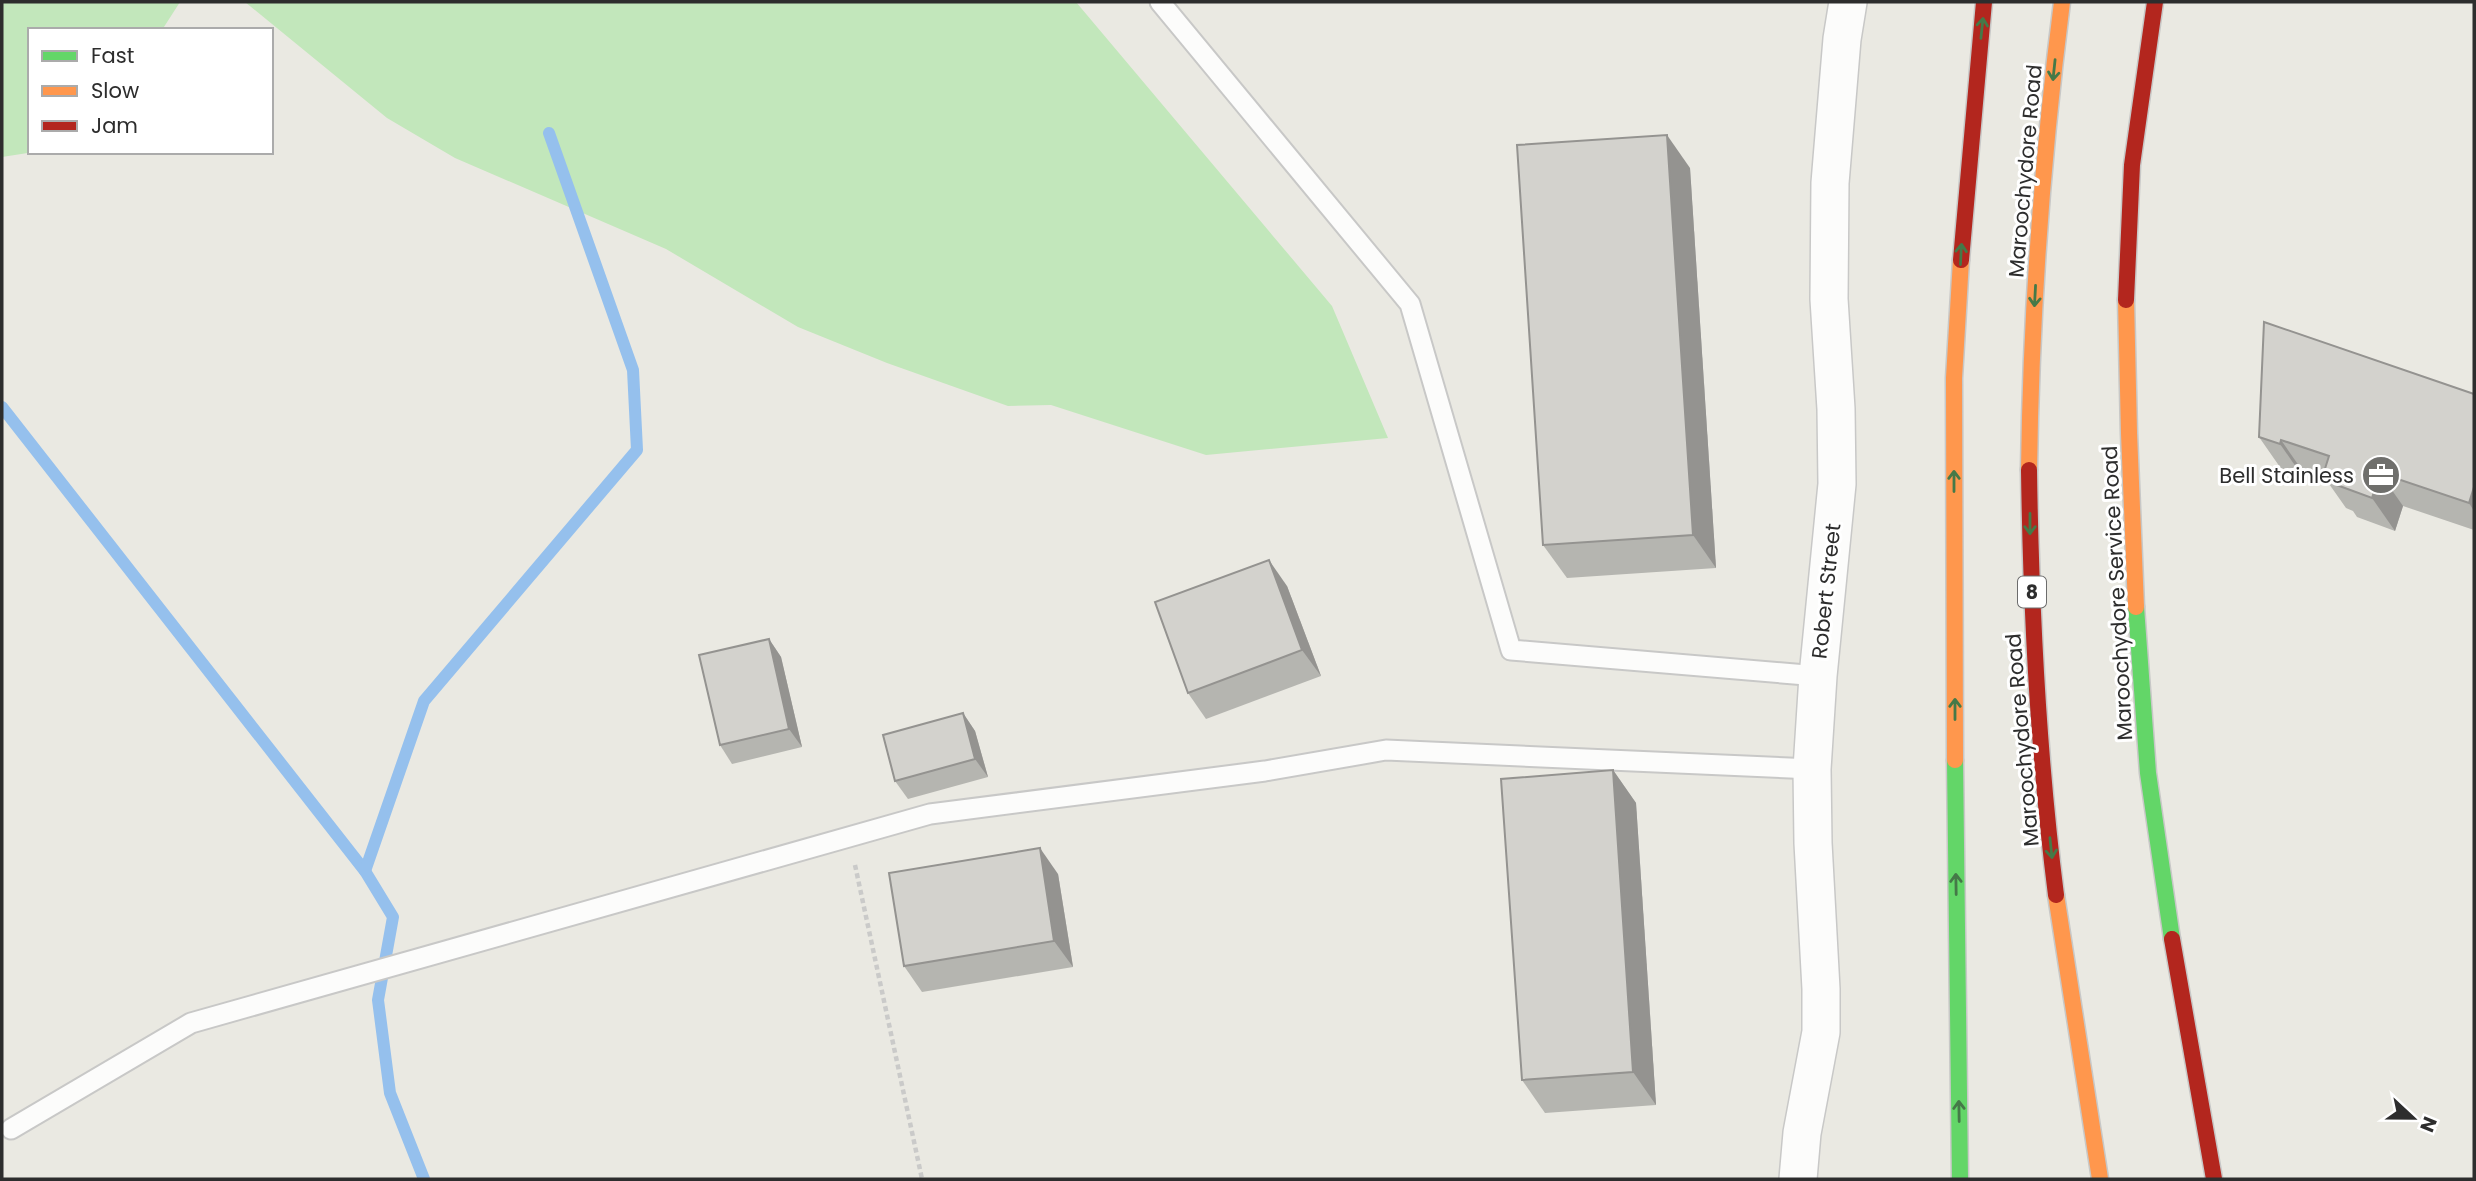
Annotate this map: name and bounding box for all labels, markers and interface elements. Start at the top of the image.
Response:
one-way arrow [1975,17,1988,39]
legend [28,28,273,154]
text: Fast [91,41,134,70]
one-way arrow [2047,58,2060,80]
street label: Maroochydore Road [2001,63,2049,279]
text: Slow [91,76,139,105]
text: Jam [91,111,138,140]
one-way arrow [1955,243,1968,266]
one-way arrow [2028,284,2041,307]
street label: Maroochydore Service Road [2095,445,2139,741]
office icon: Bell Stainless [2360,454,2402,496]
place label: Bell Stainless [2219,461,2354,490]
one-way arrow [1947,470,1961,493]
one-way arrow [2023,512,2037,535]
street label: Robert Street [1804,522,1848,660]
road number: 8 [2018,576,2046,608]
street label: Maroochydore Road [1998,632,2046,848]
one-way arrow [1948,698,1962,721]
one-way arrow [2045,836,2058,859]
one-way arrow [1949,872,1963,895]
north arrow [2378,1083,2448,1153]
one-way arrow [1952,1100,1966,1123]
text: N [2413,1112,2443,1136]

